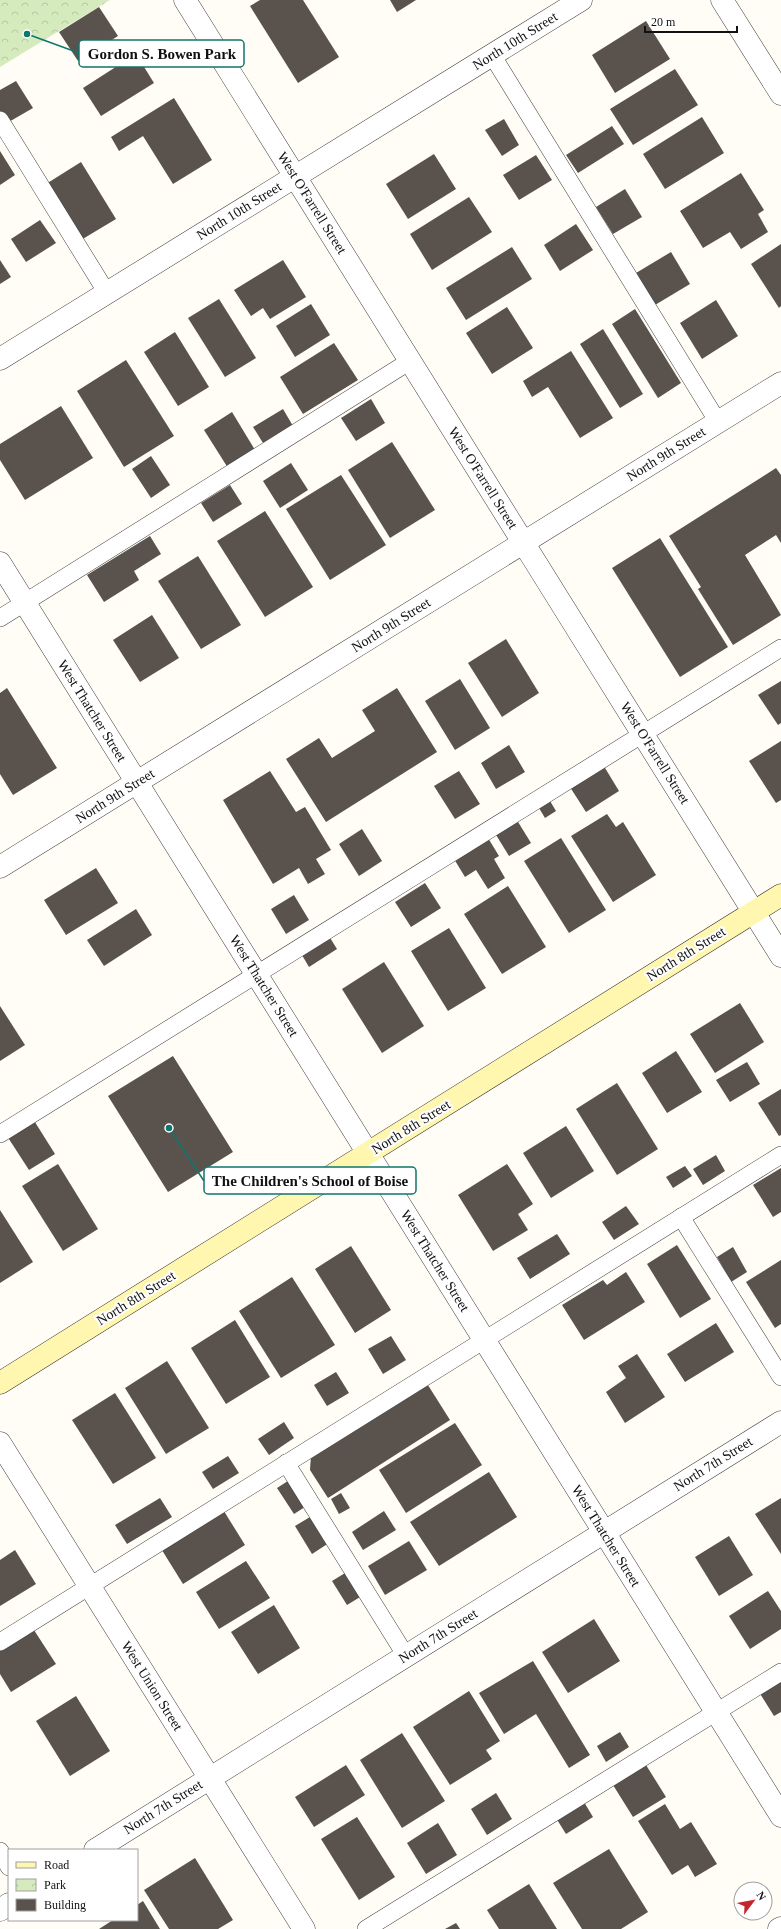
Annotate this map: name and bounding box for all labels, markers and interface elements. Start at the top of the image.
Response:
scale bar [645,8,737,34]
street label: North 10th Street [470,9,560,73]
text: 20 m [651,15,676,29]
callout: Gordon S. Bowen Park [79,40,244,67]
text: Gordon S. Bowen Park [88,46,237,62]
street label: West O'Farrell Street [275,149,349,257]
street label: North 10th Street [194,179,284,243]
street label: West O'Farrell Street [446,424,520,532]
street label: North 9th Street [624,424,708,484]
street label: North 9th Street [349,595,433,655]
street label: West Thatcher Street [55,658,129,765]
street label: West O'Farrell Street [618,699,692,807]
street label: North 9th Street [73,766,157,826]
street label: North 8th Street [644,924,728,984]
street label: West Thatcher Street [227,933,301,1040]
street label: North 8th Street [369,1097,453,1157]
callout: The Children's School of Boise [204,1167,416,1194]
text: The Children's School of Boise [212,1173,409,1189]
street label: West Thatcher Street [398,1208,472,1315]
street label: North 8th Street [94,1268,178,1328]
street label: North 7th Street [671,1434,755,1494]
street label: West Thatcher Street [569,1483,643,1590]
street label: North 7th Street [396,1606,480,1666]
street label: West Union Street [119,1639,186,1733]
street label: North 7th Street [121,1777,205,1837]
legend [8,1849,138,1921]
text: Road [44,1858,69,1872]
text: Park [44,1878,66,1892]
north arrow [733,1881,773,1921]
text: N [754,1889,769,1902]
text: Building [44,1898,86,1912]

